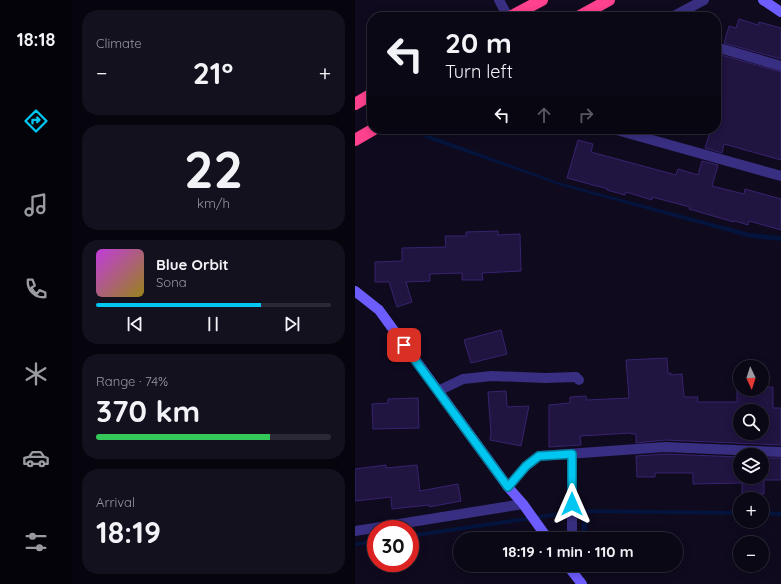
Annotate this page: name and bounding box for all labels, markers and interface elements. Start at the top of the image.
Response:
text: 20 m [445,25,512,60]
text: 18:18 [17,28,55,51]
icon: left [379,28,431,80]
text: Climate [96,35,142,51]
text: 21° [193,54,233,92]
text: − [96,59,107,87]
text: + [319,59,331,87]
text: Turn left [445,60,513,83]
icon: left [491,104,513,126]
icon: ahead [533,104,555,126]
icon: right [575,104,597,126]
icon: directions [22,107,50,135]
text: 22 [184,136,243,201]
icon: music [22,191,50,219]
text: km/h [197,195,230,211]
text: Blue Orbit [156,255,229,274]
text: Sona [156,274,187,290]
icon: phone [22,275,50,303]
icon: previous [124,313,146,335]
icon: pause [202,313,224,335]
icon: next [281,313,303,335]
pin [387,328,421,362]
icon: arrive [393,334,415,356]
icon: climate [22,360,50,388]
north arrow [733,360,769,396]
map controls [733,360,769,572]
text: Range · 74% [96,373,168,389]
text: 370 km [96,392,200,430]
button: search [733,404,769,440]
icon: car [22,444,50,472]
button: layers [733,448,769,484]
position arrow [551,483,593,525]
button: + [733,492,769,528]
text: Arrival [96,494,135,510]
text: 18:19 [96,513,161,551]
speed limit sign: 30 [367,520,419,572]
icon: filters [22,528,50,556]
button: − [733,536,769,572]
text: 18:19 · 1 min · 110 m [502,542,634,561]

